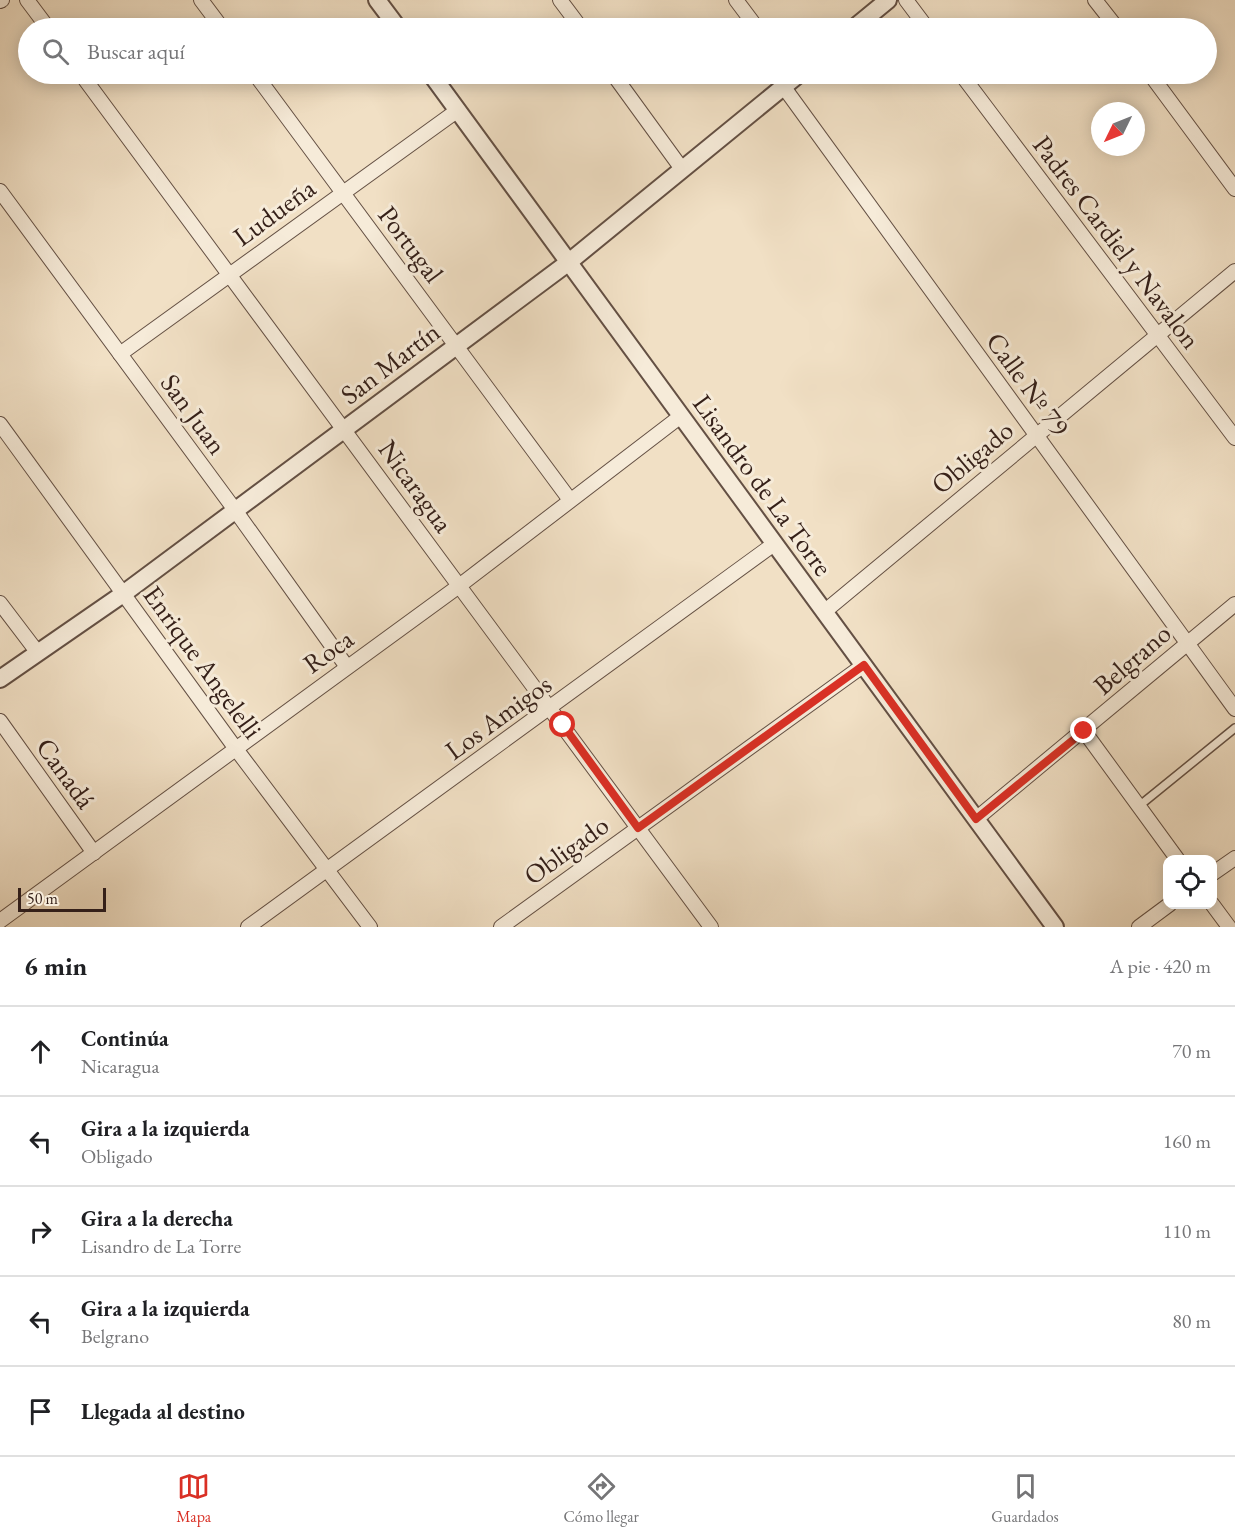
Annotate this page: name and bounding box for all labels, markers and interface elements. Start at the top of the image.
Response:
search box [18,18,1217,84]
icon: search [39,35,72,68]
text: Buscar aquí [87,37,185,66]
north arrow [1091,102,1145,156]
street label: Padres Cardiel y Navalon [1025,128,1209,356]
street label: Ludueña [226,170,322,254]
street label: Portugal [371,198,451,290]
street label: San Martín [333,314,447,412]
street label: Calle Nº 79 [979,325,1077,443]
street label: San Juan [153,367,235,461]
street label: Lisandro de La Torre [685,387,841,583]
street label: Obligado [924,412,1020,502]
street label: Nicaragua [371,433,461,539]
street label: Enrique Angelelli [136,578,271,746]
street label: Belgrano [1086,616,1178,702]
street label: Roca [296,621,360,681]
street label: Los Amigos [438,667,558,767]
route start [549,711,575,737]
route end [1070,717,1096,743]
street label: Canadá [29,731,104,816]
street label: Obligado [517,807,615,893]
map controls [1163,855,1217,909]
button: locate [1163,855,1217,909]
scale bar [18,885,106,912]
text: 50 m [27,888,58,909]
text: 6 min [24,949,87,983]
text: A pie · 420 m [1110,953,1211,979]
text: Continúa [81,1024,169,1053]
icon: ahead [24,1035,57,1068]
text: 70 m [1172,1038,1211,1064]
text: Nicaragua [81,1053,159,1079]
text: Gira a la izquierda [81,1114,250,1143]
icon: left [24,1125,57,1158]
text: 160 m [1163,1128,1211,1154]
text: Obligado [81,1143,153,1169]
text: Gira a la derecha [81,1204,233,1233]
icon: right [24,1215,57,1248]
text: 110 m [1163,1218,1211,1244]
text: Lisandro de La Torre [81,1233,241,1259]
text: Gira a la izquierda [81,1294,250,1323]
icon: left [24,1305,57,1338]
text: 80 m [1172,1308,1211,1334]
text: Belgrano [81,1323,149,1349]
icon: arrive [24,1395,57,1428]
text: Llegada al destino [81,1397,245,1426]
tab: Mapa [176,1470,211,1527]
tab: Cómo llegar [563,1470,639,1527]
tab: Guardados [991,1470,1059,1527]

